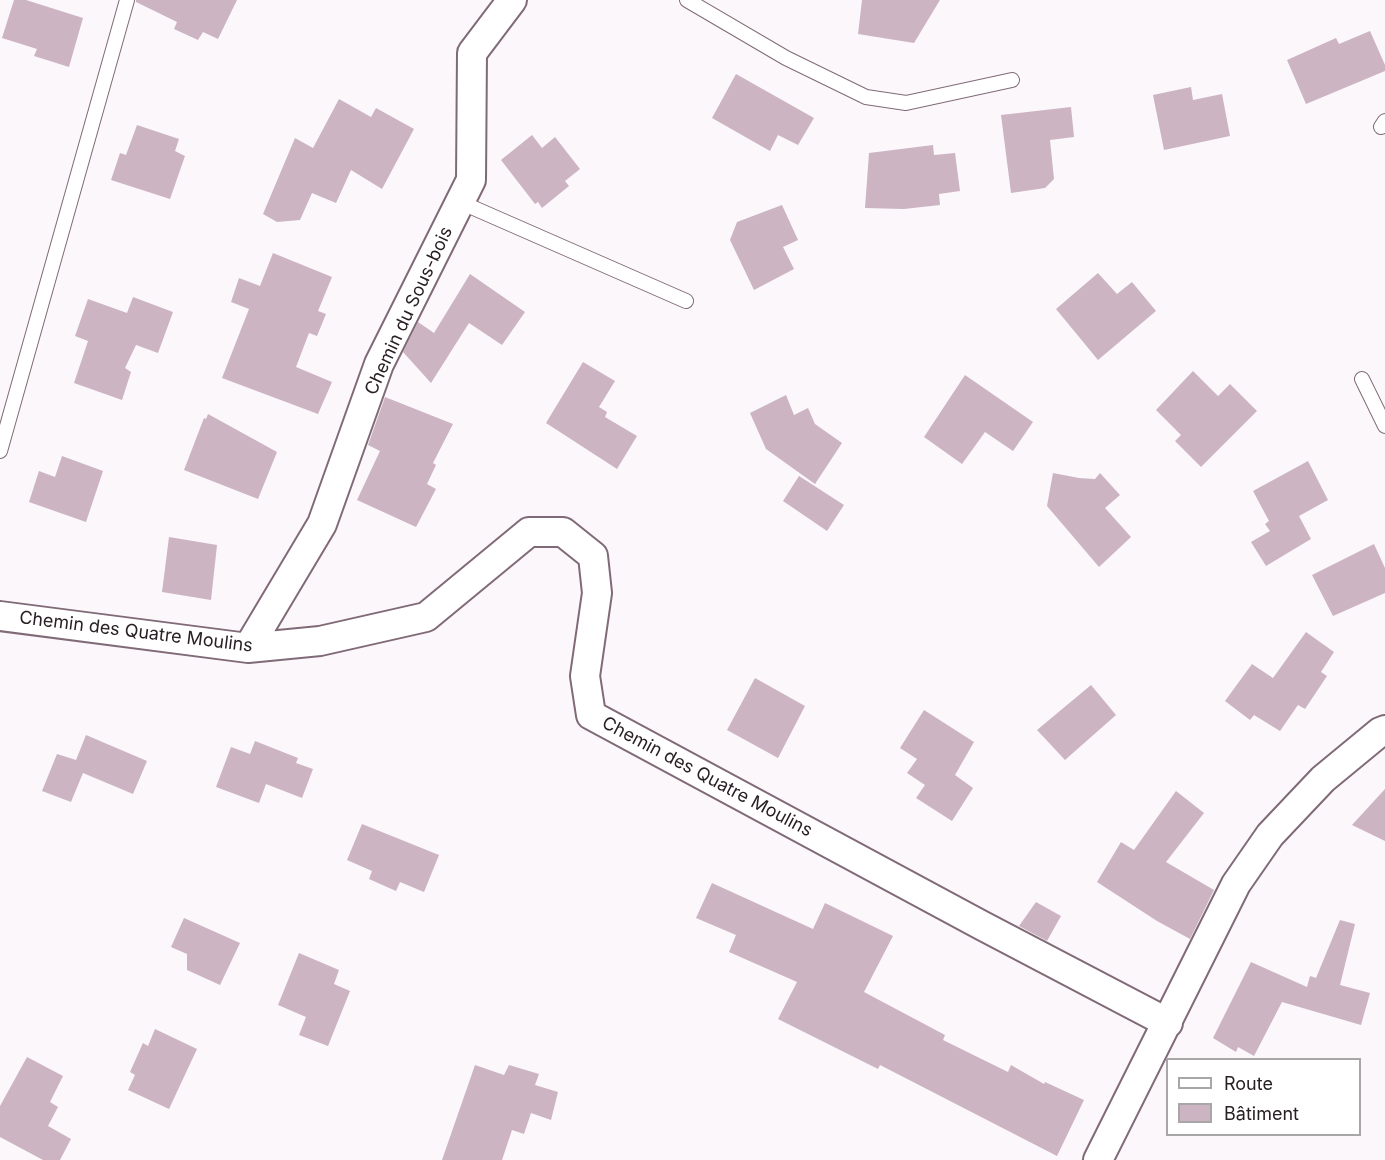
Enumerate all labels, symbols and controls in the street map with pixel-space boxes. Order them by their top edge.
street label: Chemin du Sous-bois [360,223,458,399]
street label: Chemin des Quatre Moulins [18,607,254,657]
street label: Chemin des Quatre Moulins [598,712,816,842]
legend [1166,1058,1361,1136]
text: Route [1224,1073,1273,1094]
text: Bâtiment [1224,1103,1299,1124]

